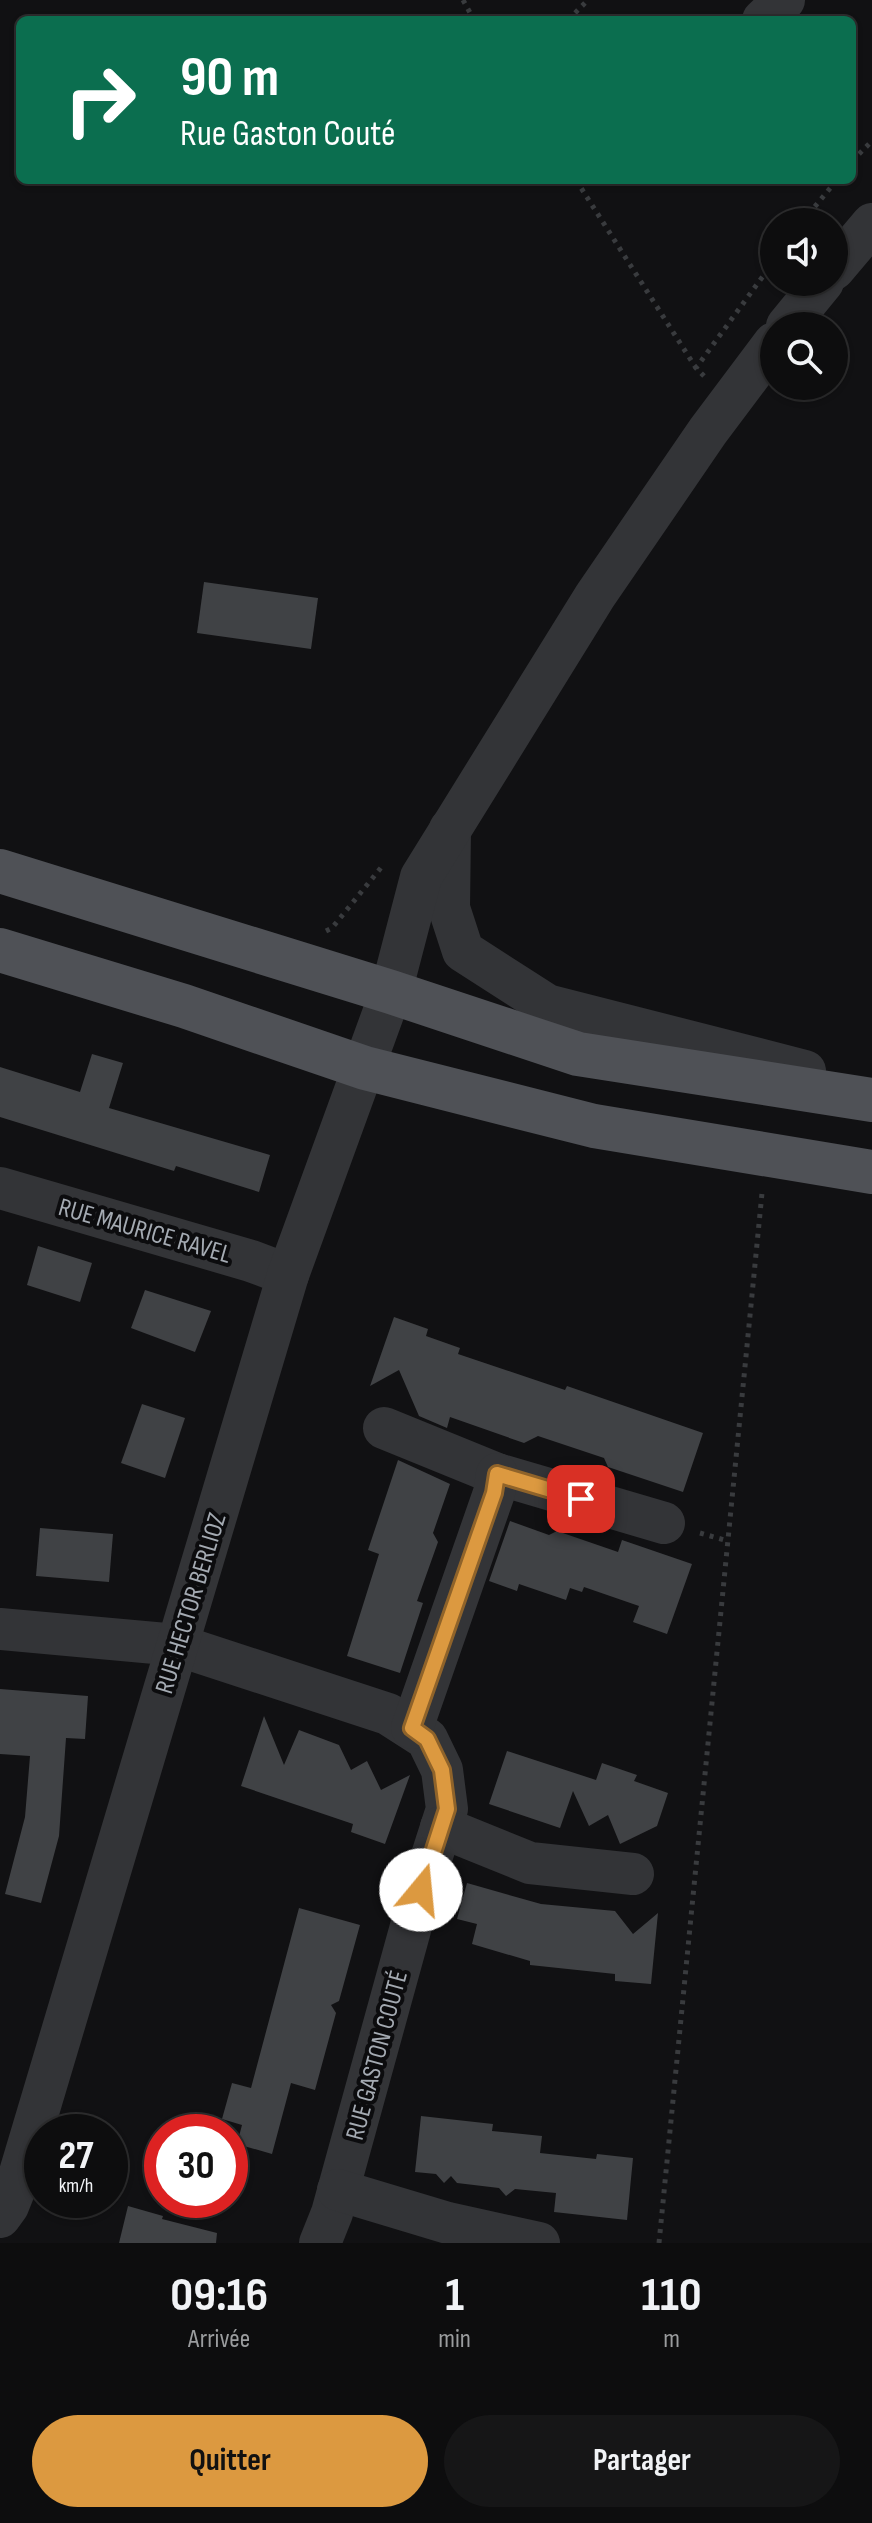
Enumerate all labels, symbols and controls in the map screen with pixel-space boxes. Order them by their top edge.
text: 90 m [180,45,279,112]
icon: right [48,48,152,152]
text: Rue Gaston Couté [180,113,396,156]
map controls [760,208,848,400]
button: sound [760,208,848,296]
button: search [760,312,848,400]
street label: RUE MAURICE RAVEL [55,1192,235,1271]
pin [547,1465,615,1533]
icon: arrive [559,1477,603,1521]
street label: RUE HECTOR BERLIOZ [149,1509,234,1697]
position arrow [379,1848,463,1932]
street label: RUE GASTON COUTÉ [340,1967,415,2144]
speed limit sign: 30 [144,2114,248,2218]
text: 27 [59,2132,93,2180]
text: km/h [59,2174,93,2198]
text: 09:16 [170,2267,268,2324]
text: 1 [445,2267,464,2324]
text: 110 [641,2267,702,2324]
text: Arrivée [188,2324,250,2355]
text: min [438,2324,471,2355]
text: m [663,2324,680,2355]
button: Quitter [32,2415,428,2507]
button: Partager [444,2415,840,2507]

